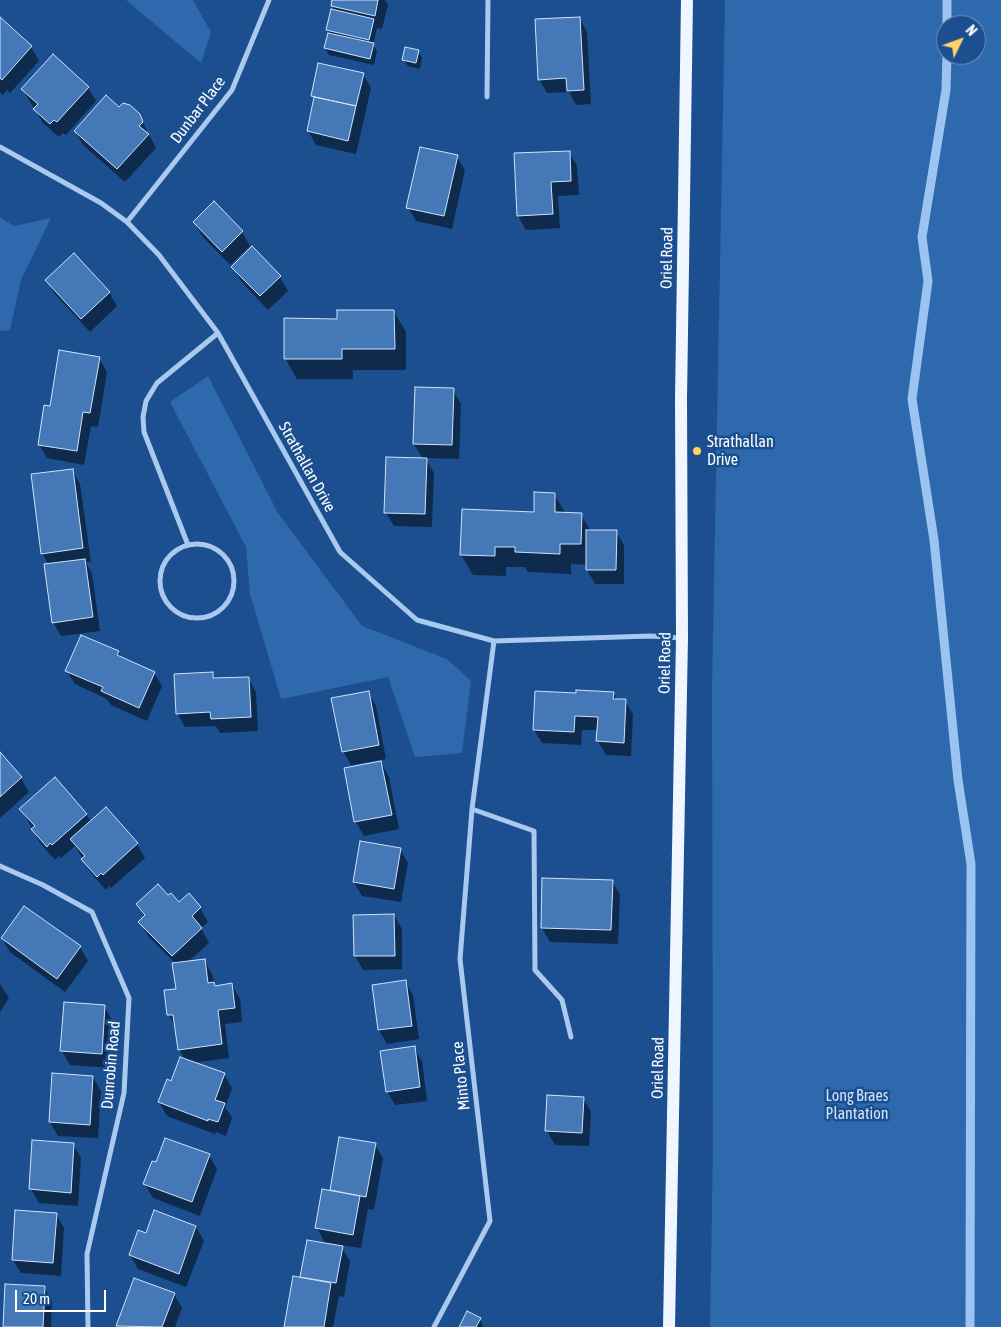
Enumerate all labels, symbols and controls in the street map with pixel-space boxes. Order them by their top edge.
north arrow [936,15,986,65]
text: N [963,22,980,39]
street label: Dunbar Place [167,73,229,147]
street label: Oriel Road [657,227,677,289]
street label: Strathallan Drive [274,419,340,515]
place label: Strathallan Drive [707,432,774,470]
marker: Strathallan Drive [691,445,703,457]
street label: Oriel Road [655,632,675,694]
street label: Dunrobin Road [98,1020,124,1110]
street label: Oriel Road [648,1037,668,1099]
street label: Minto Place [448,1041,474,1111]
park label: Long Braes Plantation [826,1086,888,1124]
scale bar [18,1280,109,1312]
text: 20 m [23,1290,50,1307]

